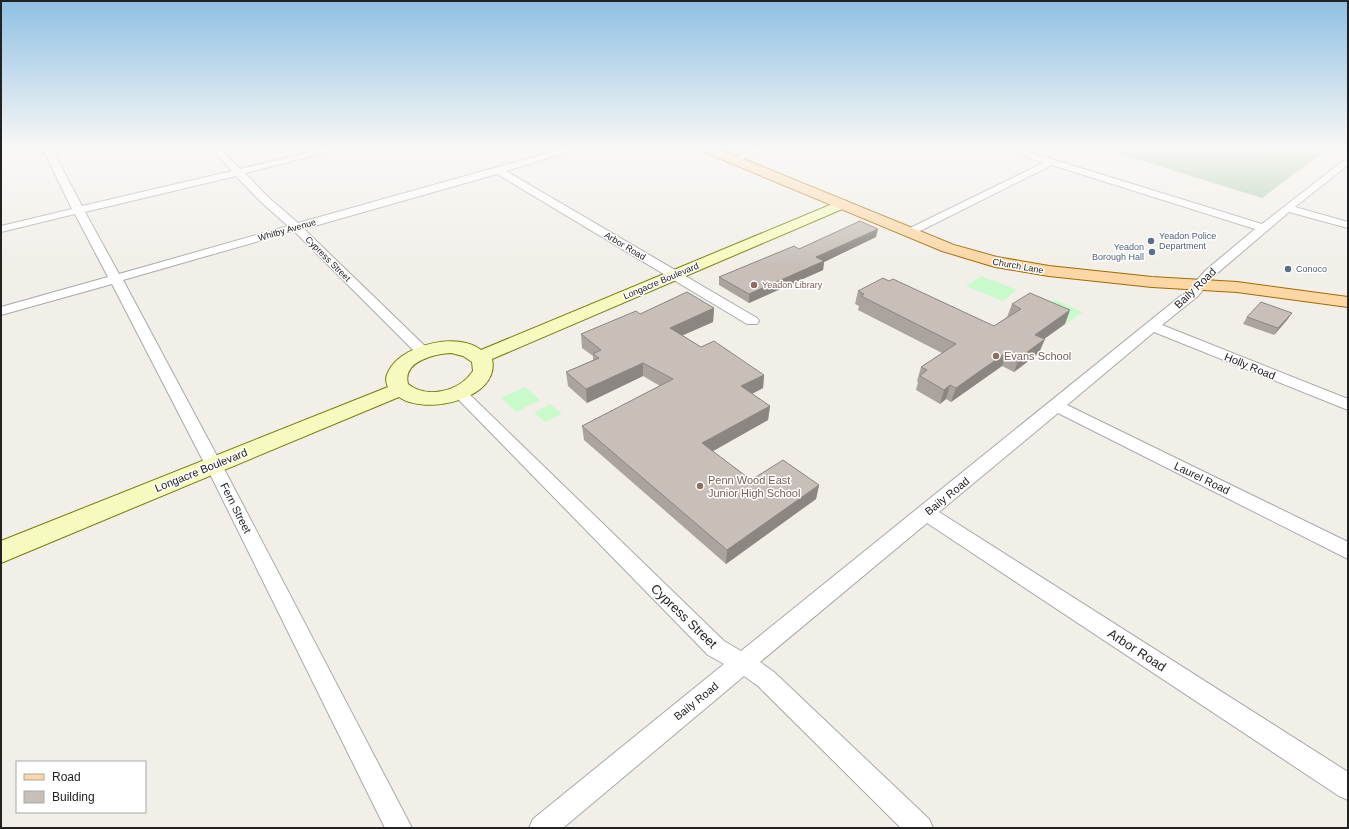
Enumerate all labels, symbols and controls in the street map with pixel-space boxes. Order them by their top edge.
street label: Whitby Avenue [257,217,317,243]
street label: Arbor Road [603,230,647,262]
place label: Yeadon Police Department [1159,231,1216,251]
street label: Cypress Street [303,234,353,284]
marker: Yeadon Police Department [1146,236,1156,246]
place label: Yeadon Borough Hall [1092,242,1144,262]
marker: Yeadon Borough Hall [1147,247,1157,257]
street label: Church Lane [992,257,1044,275]
street label: Longacre Boulevard [622,261,700,301]
marker: Conoco [1283,264,1293,274]
place label: Conoco [1296,264,1327,274]
street label: Baily Road [1172,265,1218,311]
marker: Yeadon Library [749,280,759,290]
place label: Yeadon Library [762,280,823,290]
place label: Evans School [1004,350,1071,362]
street label: Holly Road [1223,350,1277,382]
marker: Evans School [991,351,1001,361]
street label: Longacre Boulevard [153,446,249,494]
street label: Laurel Road [1172,459,1232,497]
place label: Penn Wood East Junior High School [708,474,800,499]
street label: Baily Road [923,475,971,517]
street label: Fern Street [218,481,254,535]
marker: Penn Wood East Junior High School [695,481,705,491]
street label: Cypress Street [648,581,720,652]
street label: Arbor Road [1105,626,1169,674]
street label: Baily Road [672,680,720,722]
legend [16,761,146,813]
text: Road [52,770,81,784]
text: Building [52,790,95,804]

